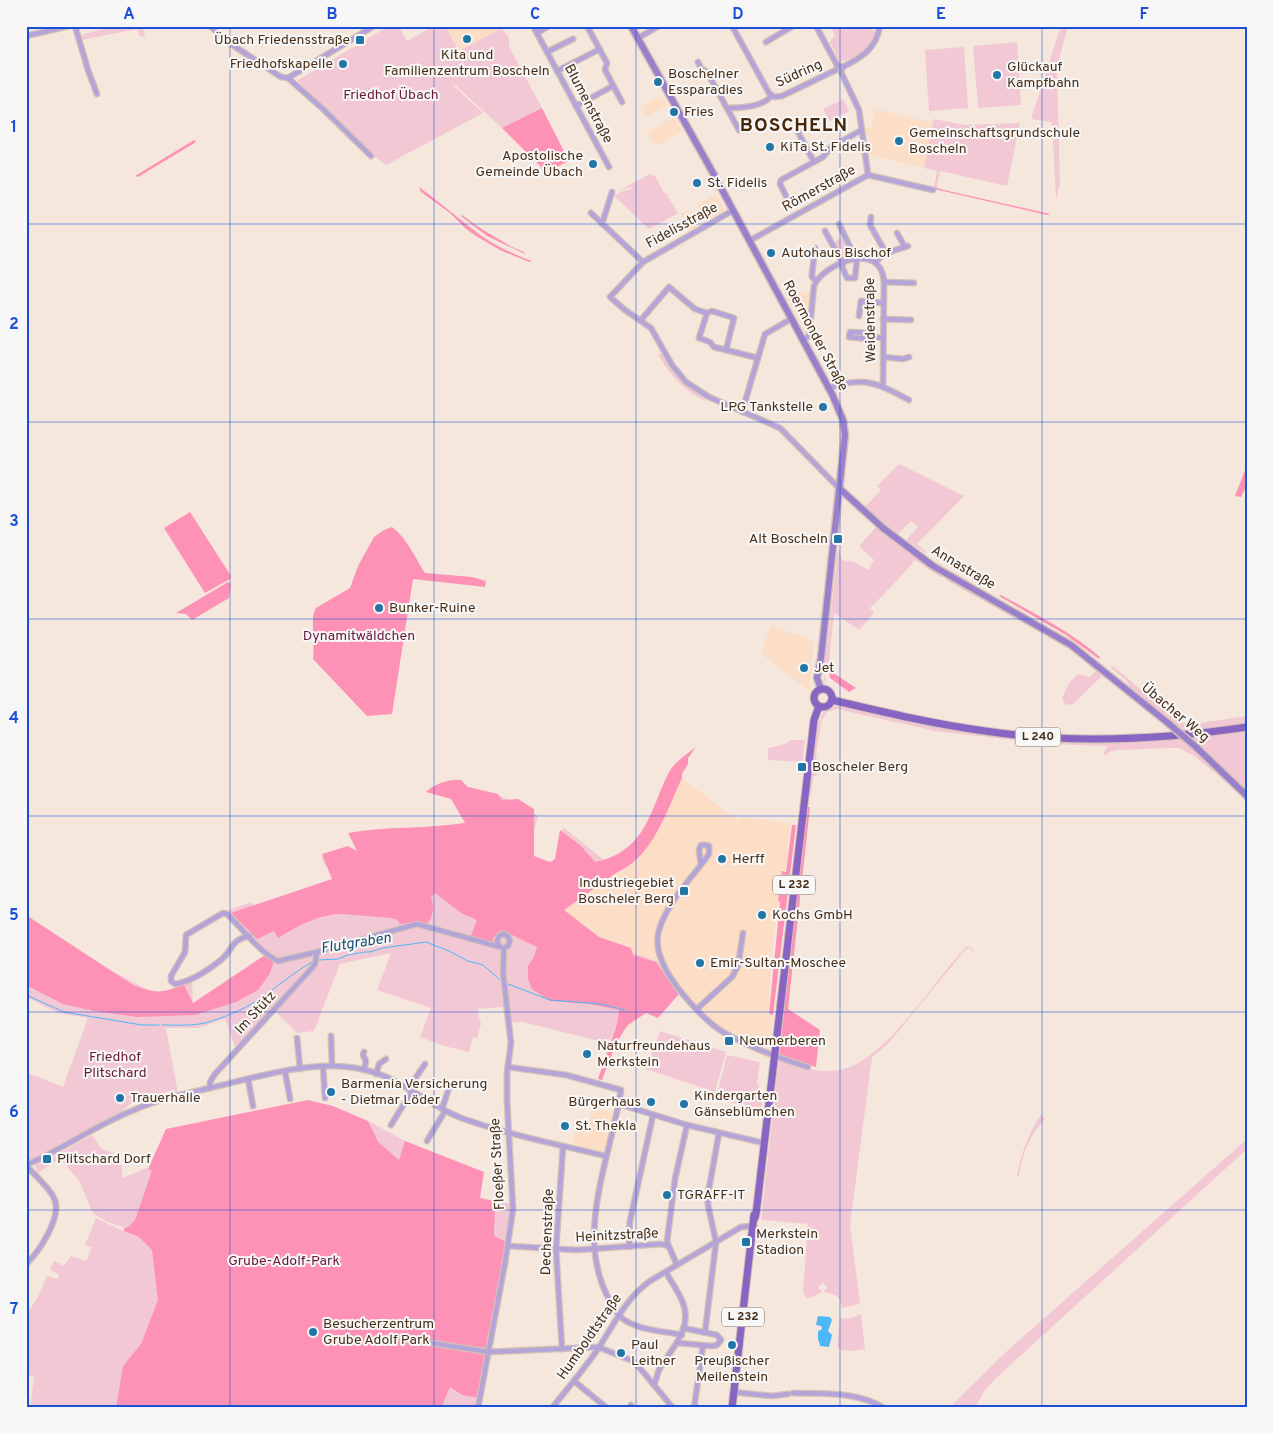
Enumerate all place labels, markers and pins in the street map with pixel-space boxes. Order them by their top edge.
place label: Übach Friedensstraße [214,31,350,49]
marker: Kita und Familienzentrum Boscheln [461,33,473,45]
marker: Übach Friedensstraße [354,34,366,46]
place label: Kita und Familienzentrum Boscheln [384,47,550,80]
place label: Friedhofskapelle [230,56,333,73]
marker: Friedhofskapelle [337,58,349,70]
place label: Glückauf Kampfbahn [1007,59,1079,92]
place label: Boschelner Essparadies [668,66,743,99]
marker: Glückauf Kampfbahn [991,69,1003,81]
marker: Boschelner Essparadies [652,76,664,88]
place label: Fries [684,104,714,121]
marker: Fries [668,106,680,118]
place label: Gemeinschaftsgrundschule Boscheln [909,125,1080,158]
marker: Gemeinschaftsgrundschule Boscheln [893,135,905,147]
place label: KiTa St. Fidelis [780,139,871,156]
marker: KiTa St. Fidelis [764,141,776,153]
place label: Apostolische Gemeinde Übach [476,148,583,181]
marker: Apostolische Gemeinde Übach [587,158,599,170]
place label: St. Fidelis [707,175,767,192]
marker: St. Fidelis [691,177,703,189]
place label: Autohaus Bischof [781,245,891,262]
marker: Autohaus Bischof [765,247,777,259]
place label: LPG Tankstelle [720,399,813,416]
marker: LPG Tankstelle [817,401,829,413]
place label: Alt Boscheln [749,531,828,548]
marker: Alt Boscheln [832,533,844,545]
place label: Bunker-Ruine [389,600,476,617]
marker: Bunker-Ruine [373,602,385,614]
place label: Jet [814,660,834,677]
marker: Jet [798,662,810,674]
place label: Boscheler Berg [812,759,908,776]
marker: Boscheler Berg [796,761,808,773]
place label: Herff [732,851,765,868]
marker: Herff [716,853,728,865]
place label: Industriegebiet Boscheler Berg [578,875,674,908]
marker: Industriegebiet Boscheler Berg [678,885,690,897]
place label: Kochs GmbH [772,907,853,924]
marker: Kochs GmbH [756,909,768,921]
place label: Emir-Sultan-Moschee [710,955,846,972]
marker: Emir-Sultan-Moschee [694,957,706,969]
place label: Neumerberen [739,1033,826,1050]
marker: Neumerberen [723,1035,735,1047]
place label: Naturfreundehaus Merkstein [597,1038,711,1071]
marker: Naturfreundehaus Merkstein [581,1048,593,1060]
place label: Barmenia Versicherung - Dietmar Löder [341,1076,487,1109]
marker: Barmenia Versicherung - Dietmar Löder [325,1086,337,1098]
place label: Kindergarten Gänseblümchen [694,1088,795,1121]
place label: Trauerhalle [130,1090,201,1107]
marker: Trauerhalle [114,1092,126,1104]
place label: Bürgerhaus [568,1094,641,1111]
marker: Bürgerhaus [645,1096,657,1108]
marker: Kindergarten Gänseblümchen [678,1098,690,1110]
place label: St. Thekla [575,1118,636,1135]
marker: St. Thekla [559,1120,571,1132]
place label: Plitschard Dorf [57,1151,151,1168]
marker: Plitschard Dorf [41,1153,53,1165]
place label: TGRAFF-IT [677,1187,745,1204]
marker: TGRAFF-IT [661,1189,673,1201]
place label: Merkstein Stadion [756,1226,818,1259]
marker: Merkstein Stadion [740,1236,752,1248]
place label: Besucherzentrum Grube Adolf Park [323,1316,434,1349]
marker: Besucherzentrum Grube Adolf Park [307,1326,319,1338]
place label: Paul Leitner [631,1337,676,1370]
marker: Preußischer Meilenstein [726,1339,738,1351]
marker: Paul Leitner [615,1347,627,1359]
place label: Preußischer Meilenstein [694,1353,770,1386]

